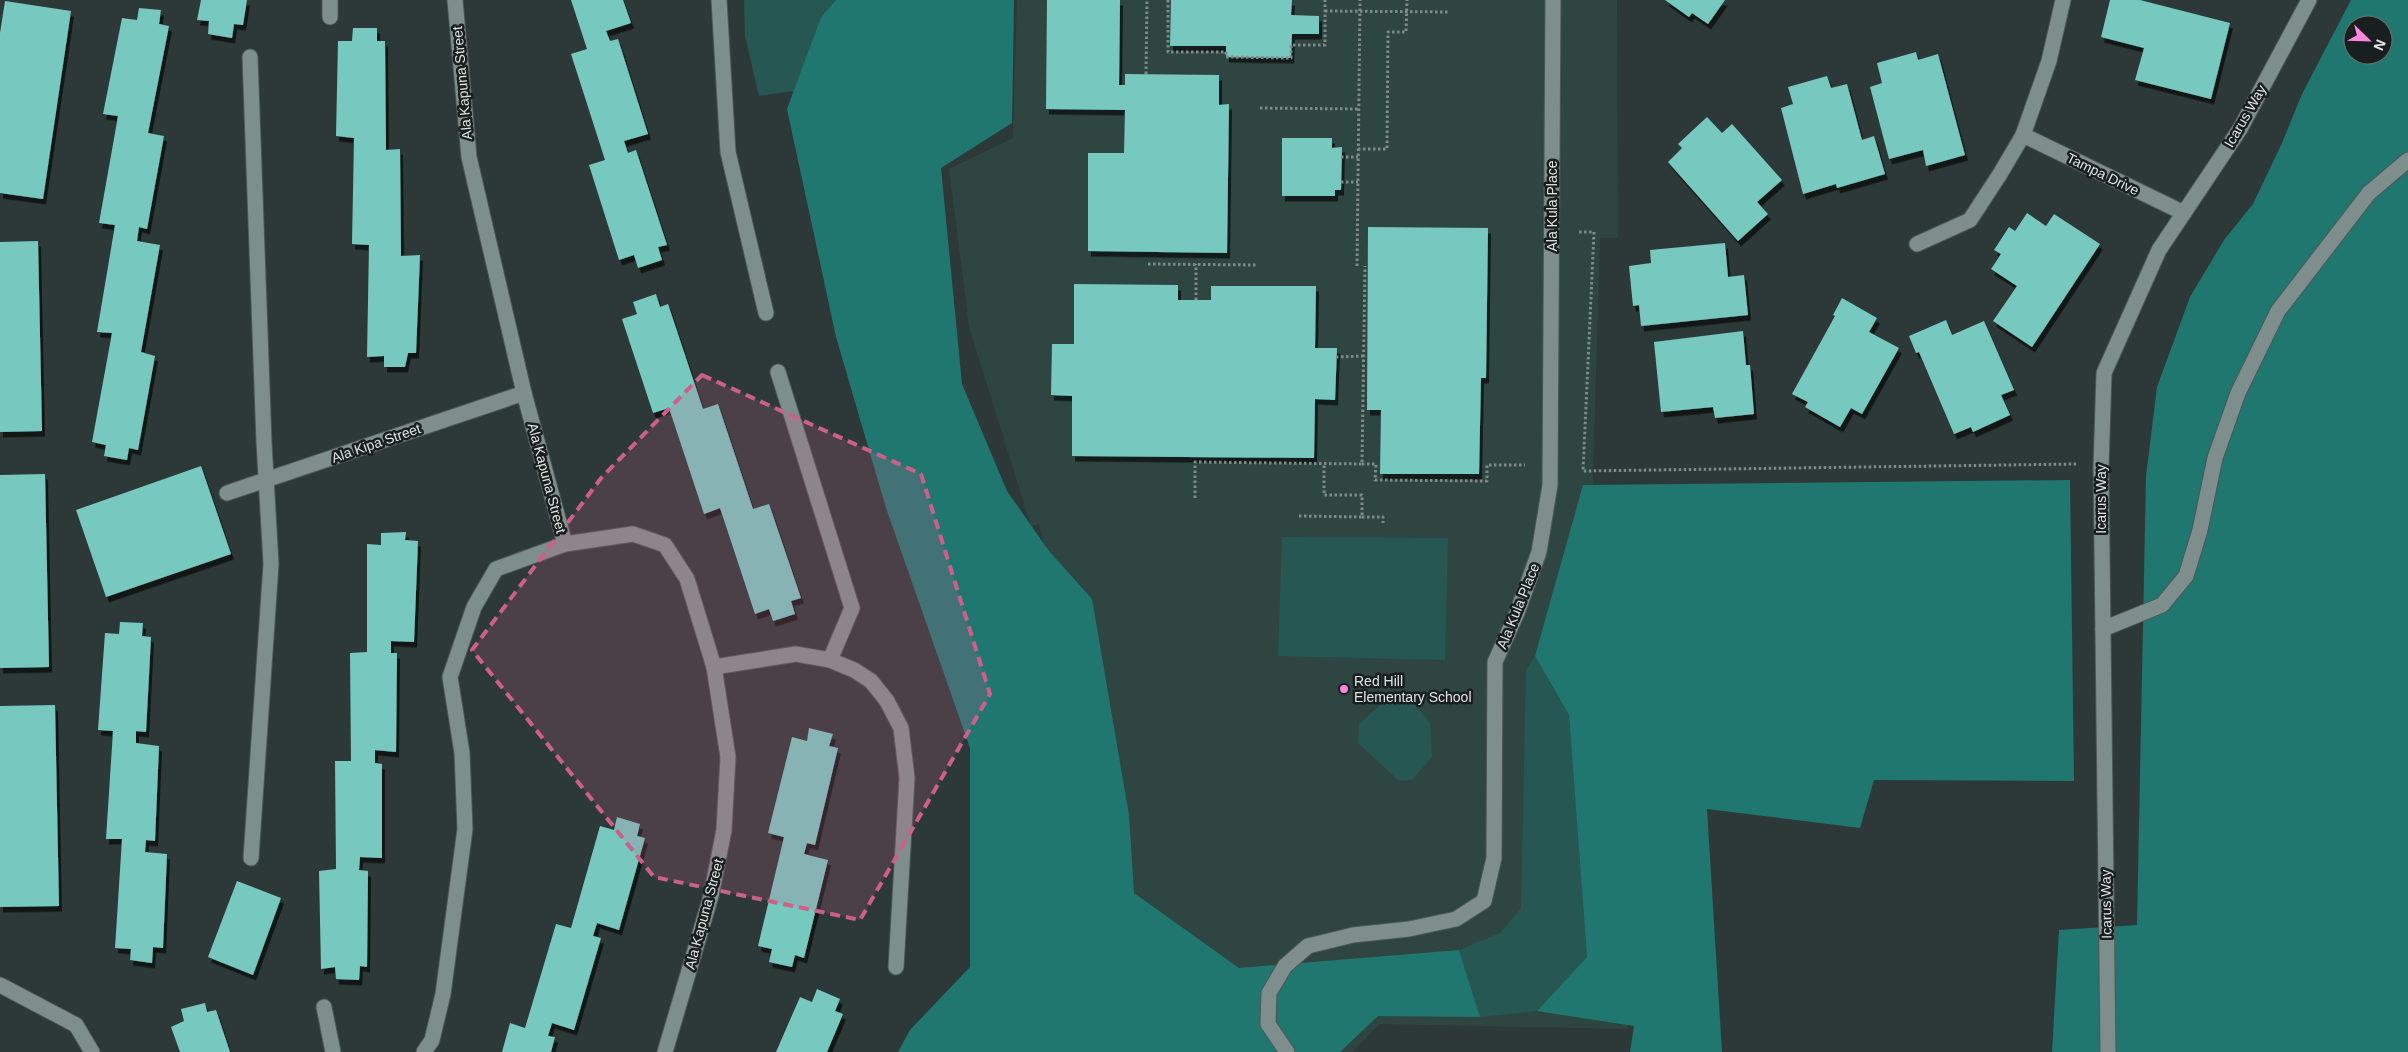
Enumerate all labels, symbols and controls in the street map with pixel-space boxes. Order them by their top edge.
north arrow [2343,15,2393,65]
street label: Ala Kapuna Street [449,26,475,140]
text: N [2371,37,2389,53]
street label: Icarus Way [2221,82,2269,150]
street label: Tampa Drive [2064,150,2142,199]
street label: Ala Kula Place [1544,160,1560,252]
street label: Ala Kipa Street [329,420,423,466]
street label: Ala Kapuna Street [525,421,569,535]
street label: Icarus Way [2093,464,2109,534]
street label: Ala Kula Place [1494,561,1543,651]
place label: Red Hill Elementary School [1354,673,1472,705]
marker: Red Hill Elementary School [1338,683,1350,695]
street label: Ala Kapuna Street [682,857,726,971]
street label: Icarus Way [2097,869,2115,939]

